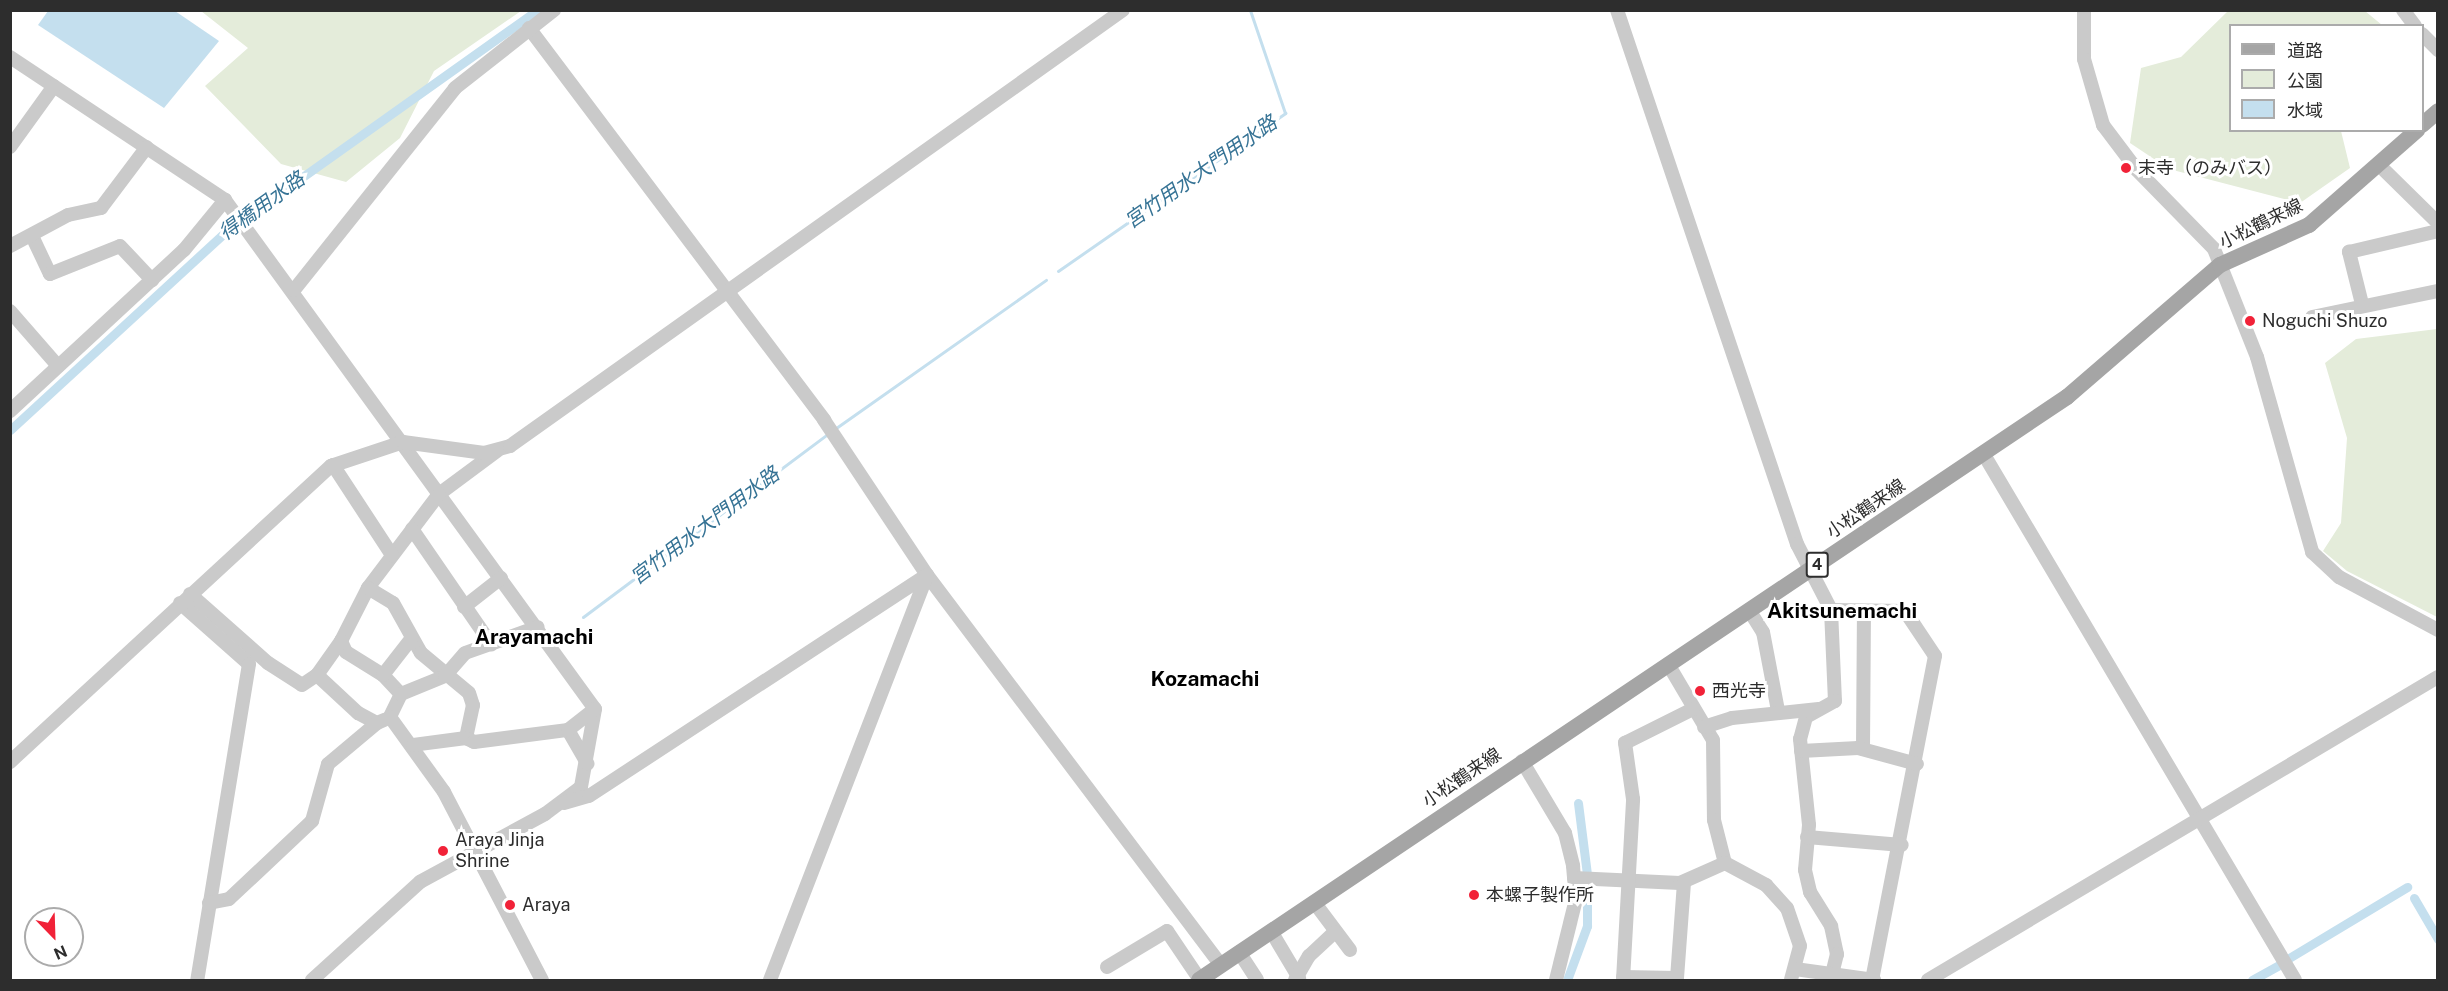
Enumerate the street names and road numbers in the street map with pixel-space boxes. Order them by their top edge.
street label: 小松鶴来線 [2216,195,2306,253]
street label: 小松鶴来線 [1823,475,1909,543]
road number: 4 [1805,552,1829,578]
street label: 小松鶴来線 [1419,744,1505,812]

